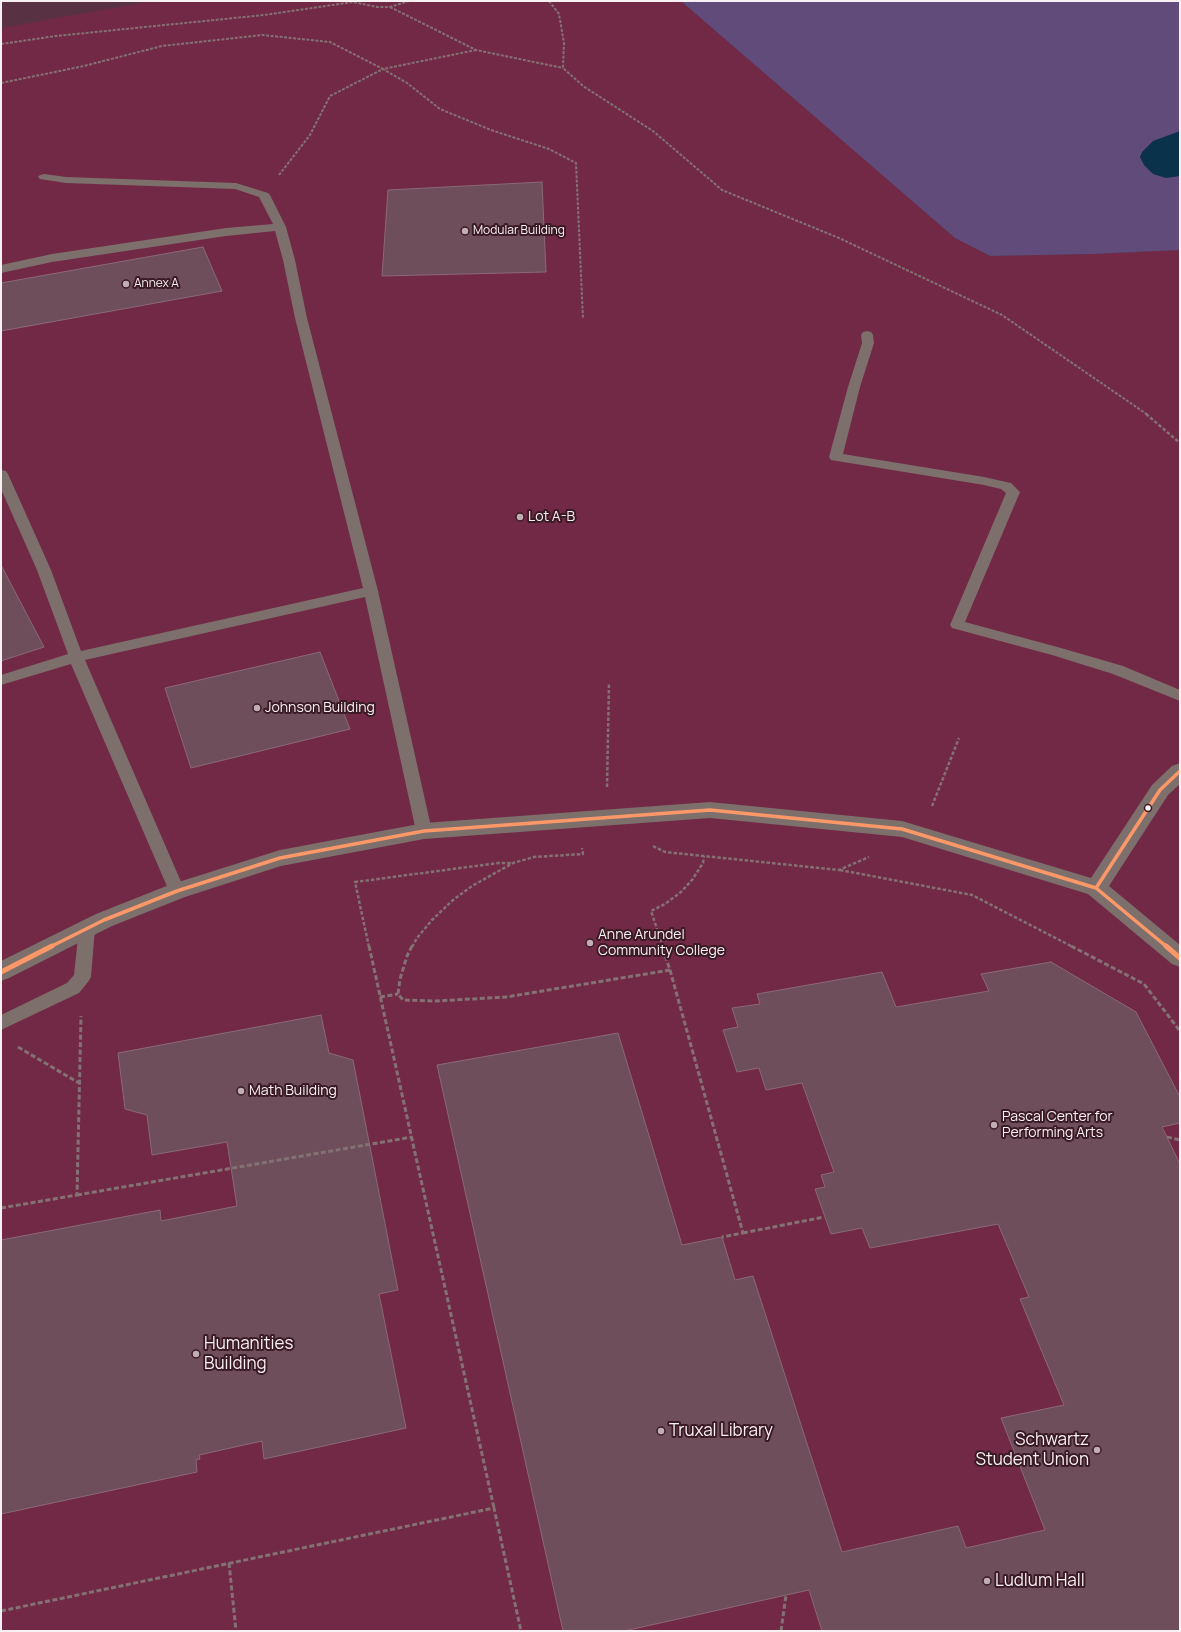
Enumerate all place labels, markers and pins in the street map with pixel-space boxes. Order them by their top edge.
place label: Modular Building [473,224,565,238]
marker: Modular Building [460,226,470,236]
place label: Annex A [134,277,179,291]
marker: Annex A [121,279,131,289]
place label: Lot A-B [528,509,575,525]
marker: Lot A-B [515,512,525,522]
place label: Johnson Building [265,700,375,716]
marker: Johnson Building [252,703,262,713]
unlabelled marker [1143,803,1153,813]
place label: Anne Arundel Community College [598,927,725,960]
marker: Anne Arundel Community College [585,938,595,948]
place label: Math Building [249,1083,337,1099]
marker: Math Building [236,1086,246,1096]
place label: Pascal Center for Performing Arts [1002,1109,1112,1142]
marker: Pascal Center for Performing Arts [989,1120,999,1130]
place label: Humanities Building [204,1334,293,1374]
marker: Humanities Building [191,1349,201,1359]
place label: Truxal Library [669,1421,773,1441]
marker: Truxal Library [656,1426,666,1436]
place label: Schwartz Student Union [975,1430,1089,1470]
marker: Schwartz Student Union [1092,1445,1102,1455]
place label: Ludlum Hall [995,1571,1085,1591]
marker: Ludlum Hall [982,1576,992,1586]

